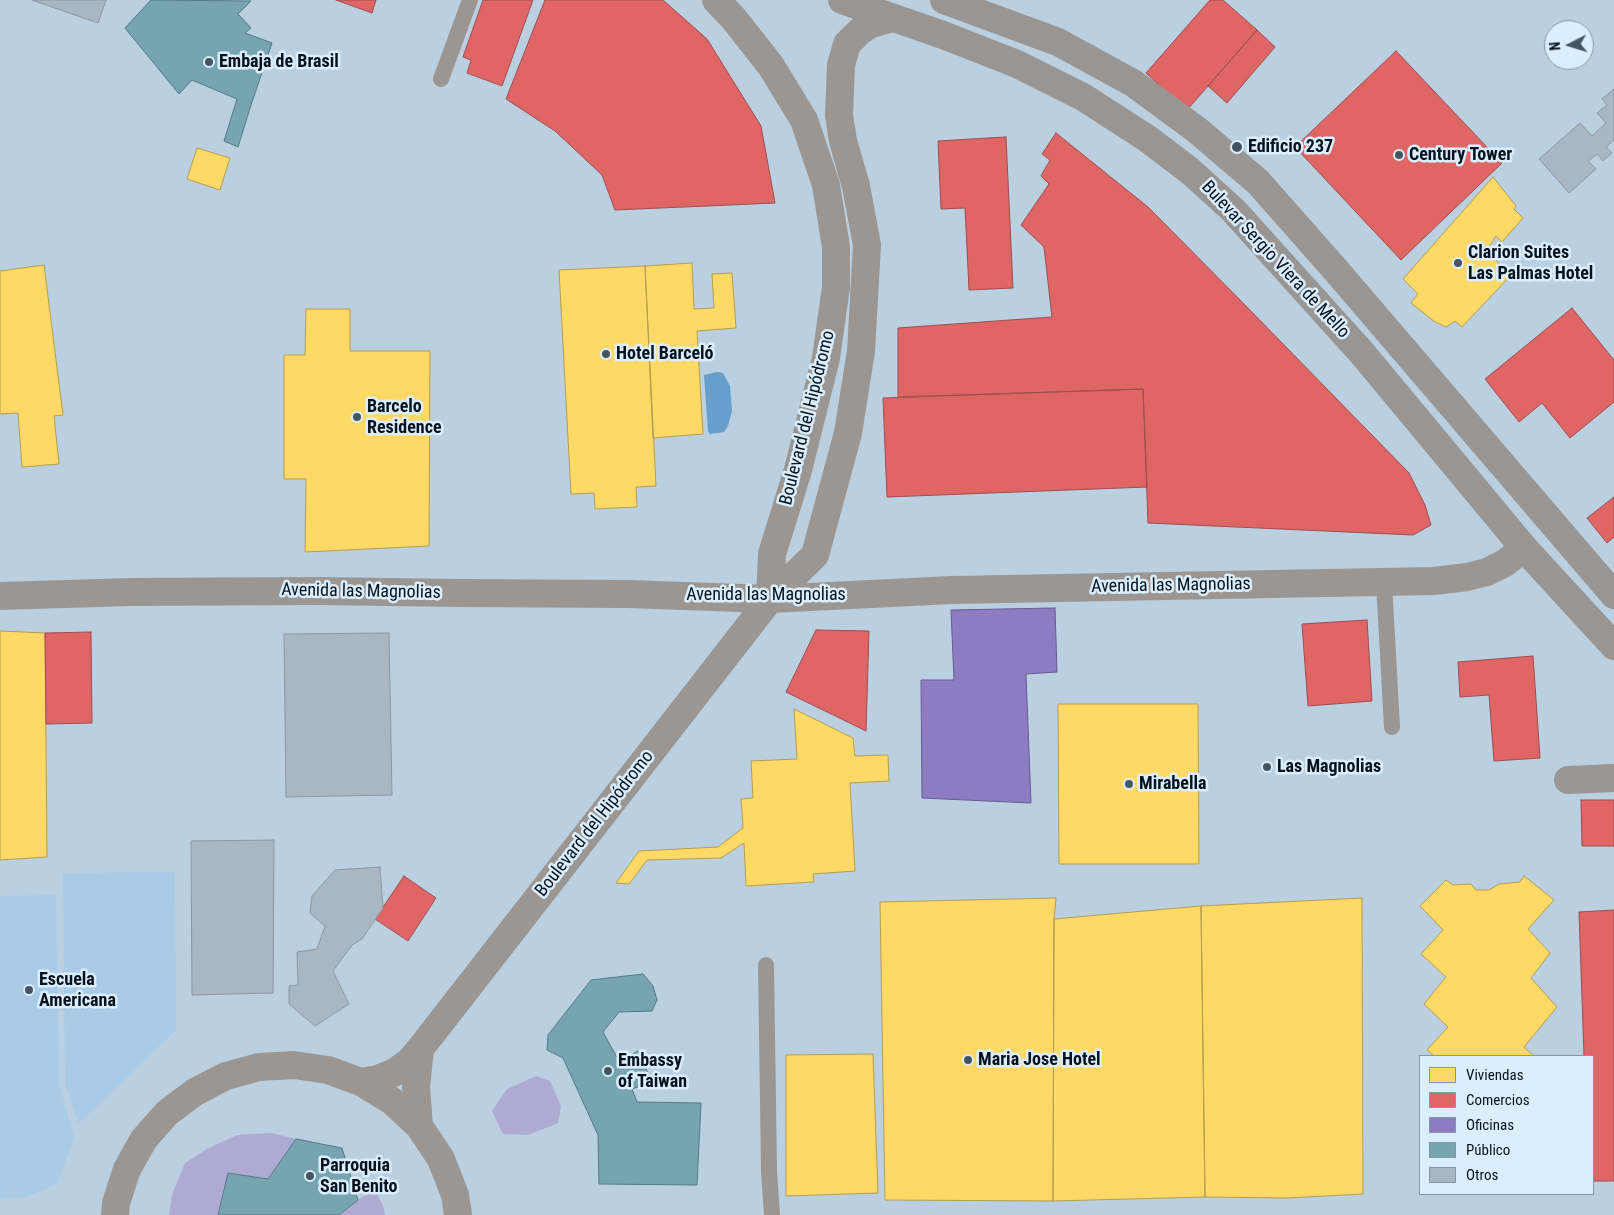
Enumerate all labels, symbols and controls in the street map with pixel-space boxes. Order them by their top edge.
north arrow [1544,20,1594,70]
text: N [1547,41,1563,51]
place label: Embaja de Brasil [219,51,339,73]
marker: Embaja de Brasil [203,56,215,68]
place label: Edificio 237 [1248,136,1333,158]
marker: Edificio 237 [1230,140,1244,154]
place label: Century Tower [1409,144,1512,166]
marker: Century Tower [1393,149,1405,161]
street label: Bulevar Sergio Viera de Mello [1196,177,1354,343]
place label: Clarion Suites Las Palmas Hotel [1468,242,1593,284]
marker: Clarion Suites Las Palmas Hotel [1452,257,1464,269]
street label: Boulevard del Hipódromo [776,328,840,508]
place label: Hotel Barceló [616,343,714,365]
marker: Hotel Barceló [600,348,612,360]
place label: Barcelo Residence [367,396,442,438]
marker: Barcelo Residence [351,411,363,423]
street label: Avenida las Magnolias [1091,574,1251,598]
street label: Avenida las Magnolias [281,580,441,604]
street label: Avenida las Magnolias [686,584,846,606]
street label: Boulevard del Hipódromo [531,747,659,901]
place label: Las Magnolias [1277,756,1381,778]
marker: Las Magnolias [1261,761,1273,773]
place label: Mirabella [1139,773,1206,795]
marker: Mirabella [1123,778,1135,790]
place label: Escuela Americana [39,969,116,1012]
marker: Escuela Americana [23,984,35,996]
place label: Maria Jose Hotel [978,1049,1101,1071]
place label: Embassy of Taiwan [618,1050,687,1092]
marker: Maria Jose Hotel [962,1054,974,1066]
legend [1419,1055,1594,1195]
marker: Embassy of Taiwan [602,1065,614,1077]
text: Viviendas [1466,1066,1523,1084]
text: Comercios [1466,1091,1530,1109]
text: Oficinas [1466,1116,1514,1134]
text: Público [1466,1141,1510,1159]
place label: Parroquia San Benito [320,1155,398,1198]
text: Otros [1466,1166,1498,1184]
marker: Parroquia San Benito [304,1170,316,1182]

